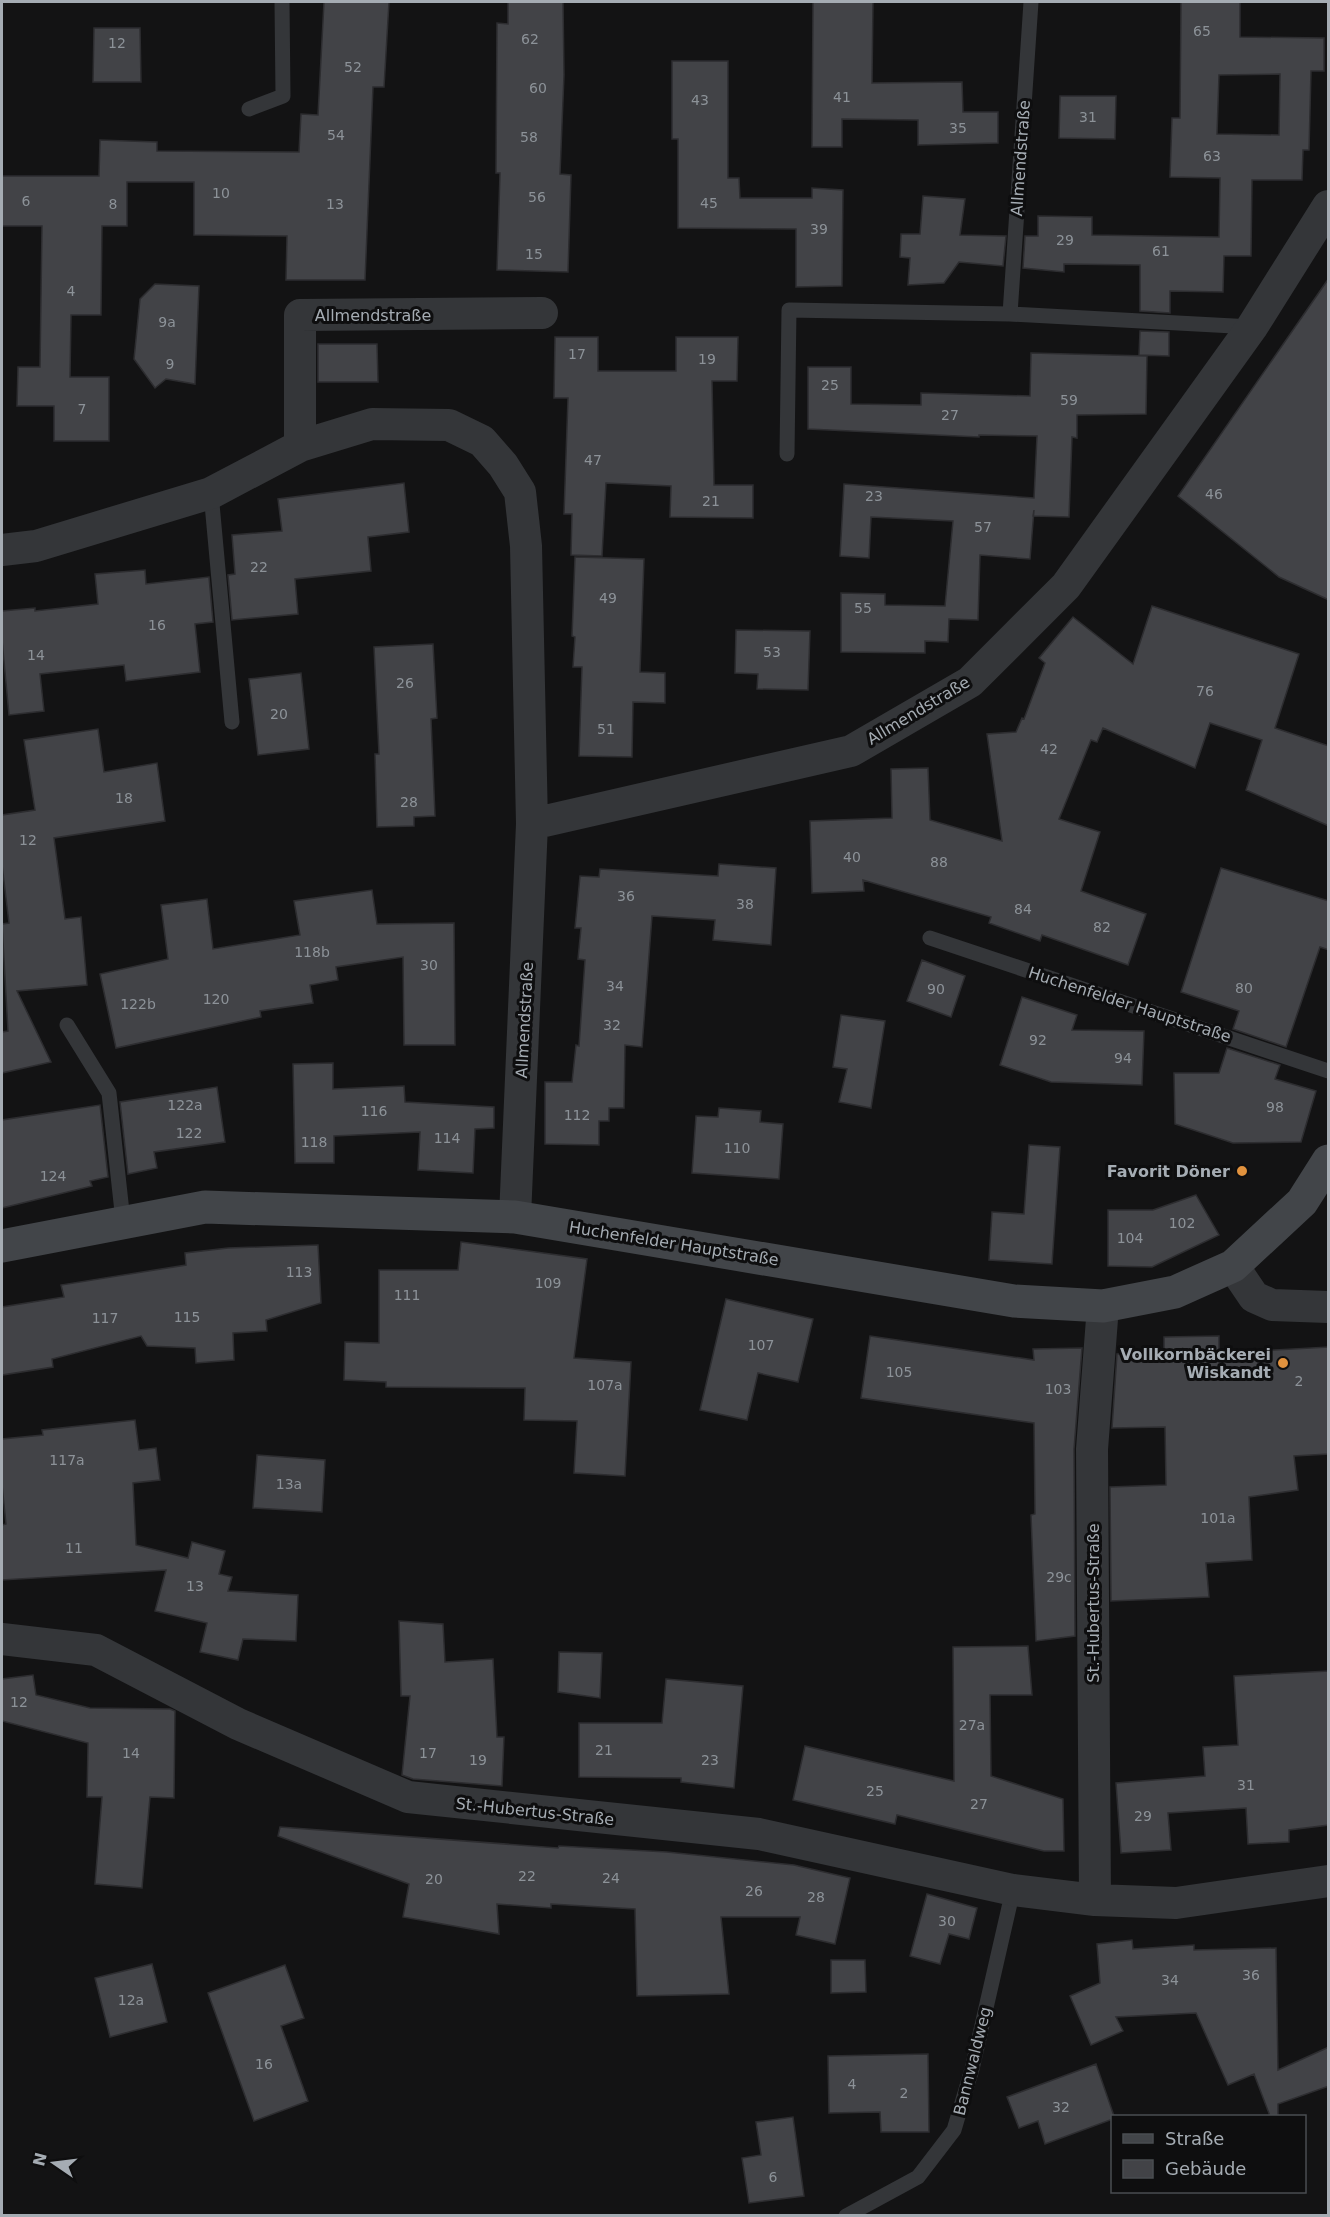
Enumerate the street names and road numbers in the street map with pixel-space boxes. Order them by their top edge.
street label: Allmendstraße [1007,99,1034,217]
street label: Allmendstraße [315,306,431,325]
street label: Allmendstraße [863,672,973,749]
street label: Allmendstraße [512,961,537,1079]
street label: Huchenfelder Hauptstraße [1026,963,1234,1046]
street label: Huchenfelder Hauptstraße [568,1218,780,1269]
street label: St.-Hubertus-Straße [1084,1523,1103,1683]
street label: St.-Hubertus-Straße [455,1794,615,1829]
street label: Bannwaldweg [950,2005,995,2118]

